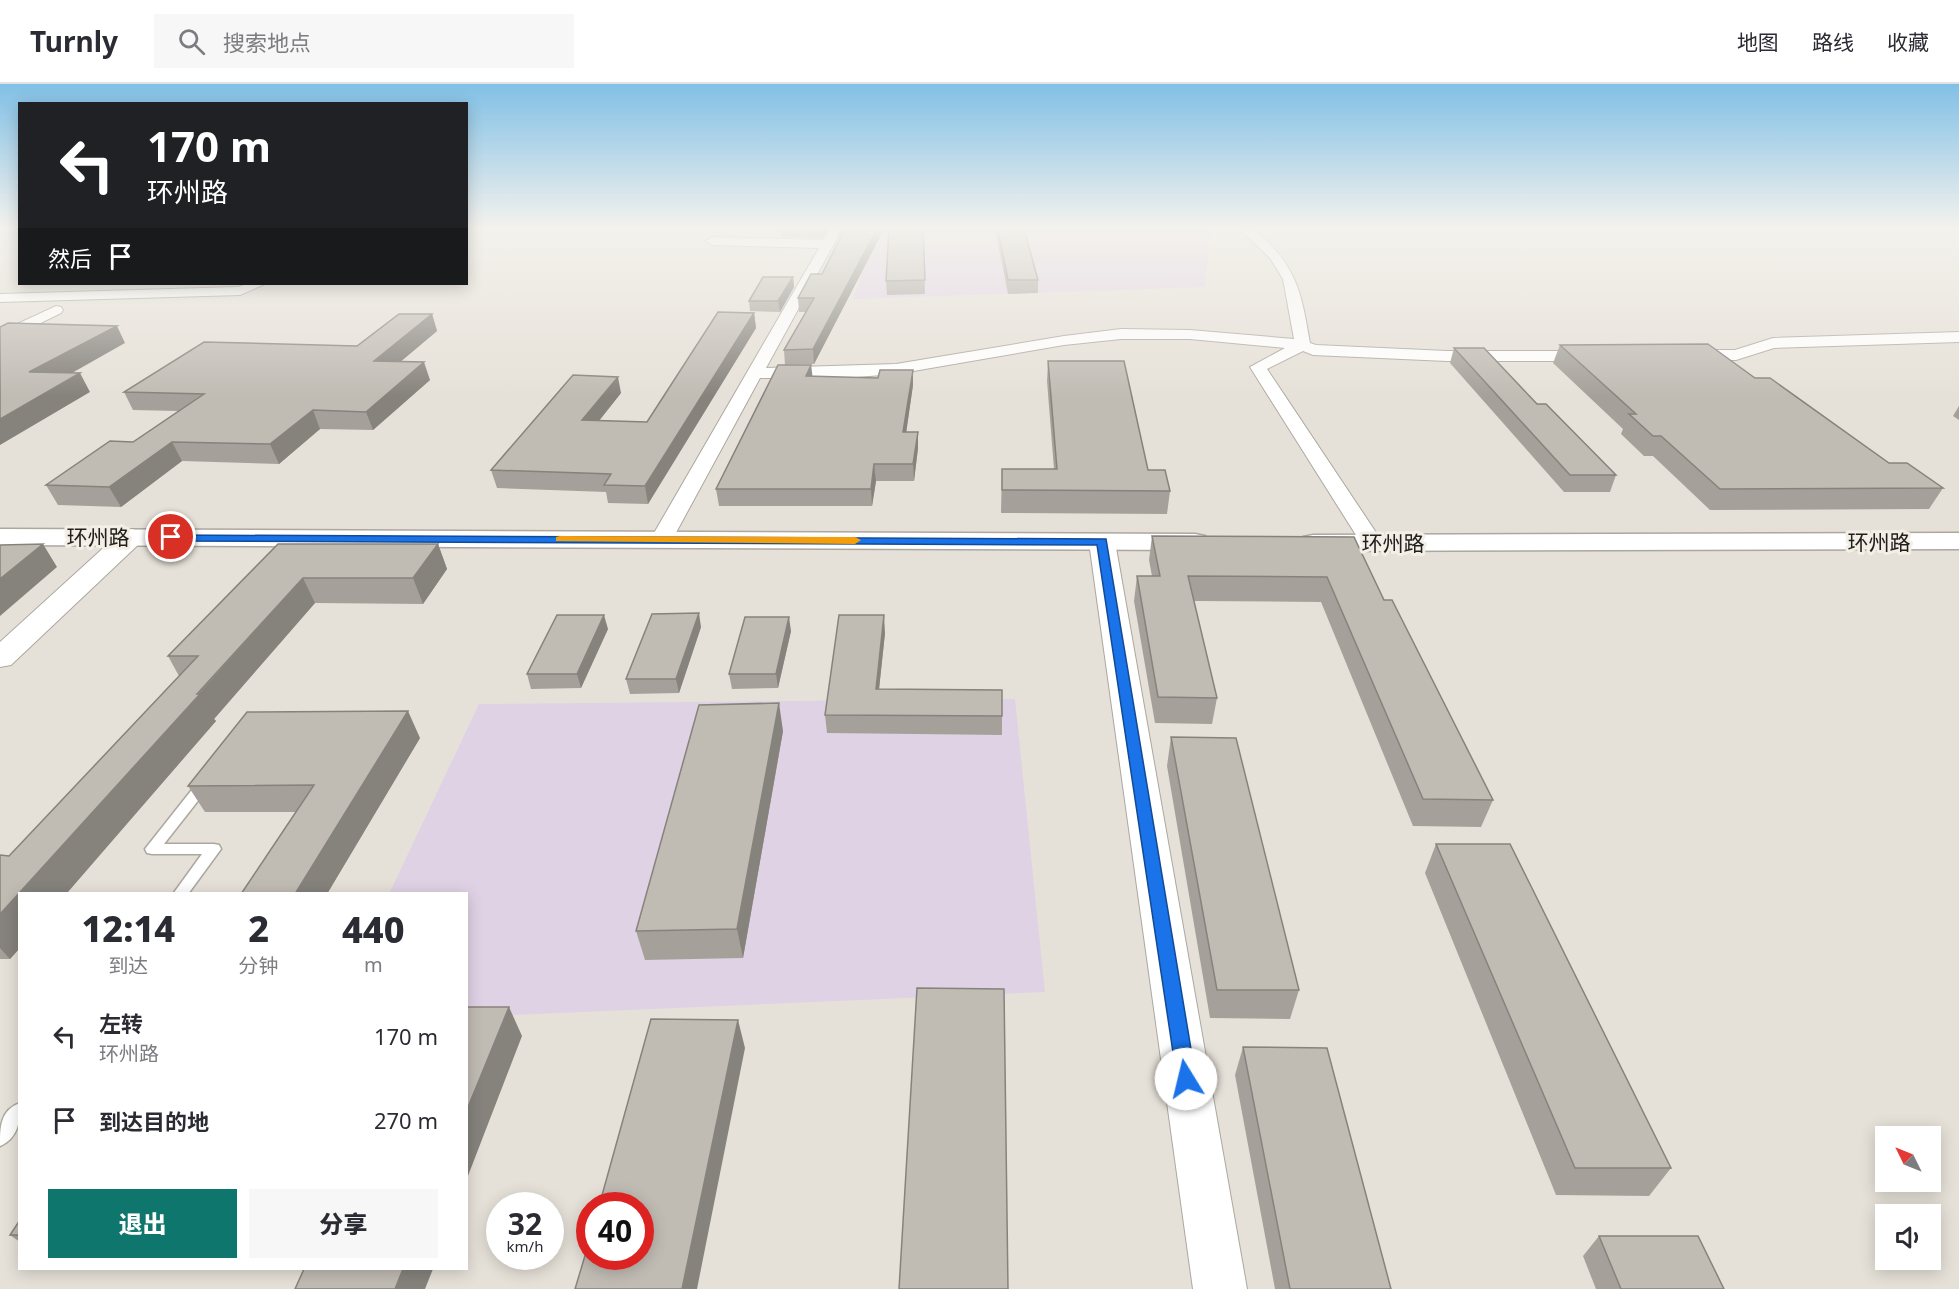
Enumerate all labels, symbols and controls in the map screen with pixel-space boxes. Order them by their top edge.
search box [154,14,574,68]
text: Turnly [30,22,118,60]
icon: search [175,25,208,58]
text: 搜索地点 [223,27,311,57]
text: 地图 [1737,28,1779,56]
text: 路线 [1812,28,1854,56]
text: 收藏 [1887,28,1929,56]
text: 170 m [147,117,271,174]
icon: left [48,126,126,204]
text: 环州路 [147,173,228,210]
icon: arrive [104,240,137,273]
text: 然后 [48,243,92,273]
pin [145,511,196,562]
icon: arrive [154,520,187,553]
street label: 环州路 [67,523,130,551]
street label: 环州路 [1848,528,1911,556]
street label: 环州路 [1362,529,1425,557]
text: 12:14 [82,904,175,953]
text: 2 [248,904,269,953]
text: 440 [342,905,404,954]
text: m [364,951,383,978]
text: 到达 [108,952,148,979]
text: 分钟 [239,952,279,979]
text: 左转 [99,1008,143,1038]
icon: left [48,1020,81,1053]
text: 170 m [374,1021,438,1051]
text: 环州路 [99,1040,159,1067]
position arrow [1154,1047,1218,1111]
icon: arrive [48,1104,81,1137]
text: 270 m [374,1105,438,1135]
text: 到达目的地 [99,1106,209,1136]
north arrow [1875,1126,1941,1192]
map controls [1875,1126,1941,1270]
button: 退出 [48,1189,237,1258]
button: 分享 [249,1189,438,1258]
speed limit sign: 40 [576,1192,654,1270]
text: 32 [508,1203,542,1244]
button: sound [1875,1204,1941,1270]
text: km/h [507,1236,543,1256]

